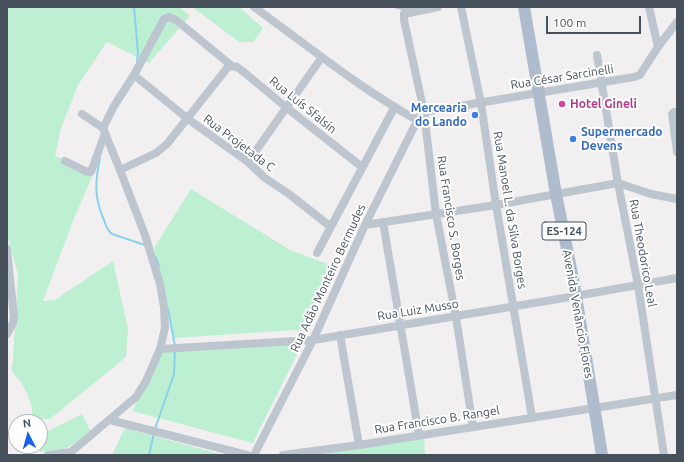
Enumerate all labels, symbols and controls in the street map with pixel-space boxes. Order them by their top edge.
scale bar [548,8,643,34]
text: 100 m [553,16,586,29]
street label: Rua César Sarcinelli [509,62,615,92]
street label: Rua Luís Sfalsin [267,74,339,136]
place label: Hotel Gineli [570,97,637,111]
marker: Hotel Gineli [557,99,567,109]
place label: Mercearia do Lando [411,101,467,129]
marker: Mercearia do Lando [470,110,480,120]
street label: Rua Projetada C [200,111,278,175]
place label: Supermercado Devens [581,125,663,153]
street label: Rua Manoel L. da Silva Borges [490,130,530,290]
marker: Supermercado Devens [568,134,578,144]
street label: Rua Francisco S. Borges [434,155,468,281]
street label: Rua Theodorico Leal [626,198,660,308]
street label: Rua Adão Monteiro Bermudes [287,202,369,354]
road number: ES-124 [542,222,586,240]
street label: Avenida Venâncio Flores [560,248,596,380]
street label: Rua Luiz Musso [376,296,460,324]
street label: Rua Francisco B. Rangel [373,403,501,437]
north arrow [8,414,48,454]
text: N [22,417,32,429]

